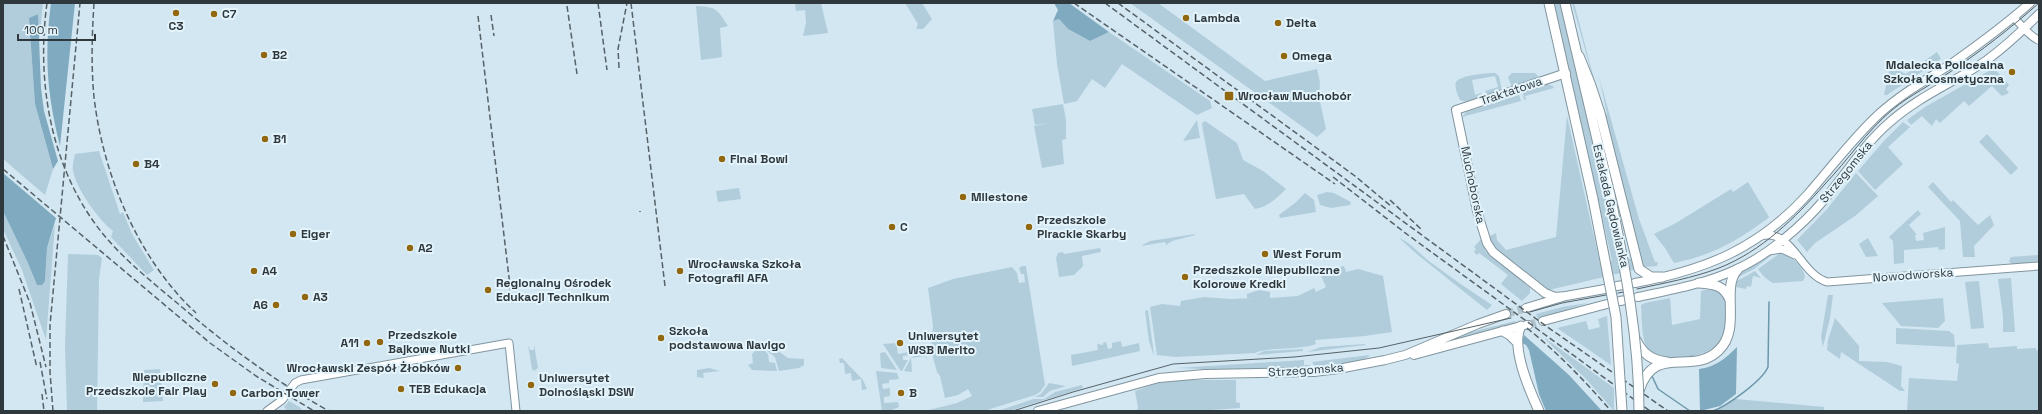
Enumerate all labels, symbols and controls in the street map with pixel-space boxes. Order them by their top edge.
place label: C7 [222,6,237,22]
marker: C3 [171,8,181,18]
marker: C7 [209,9,219,19]
place label: Lambda [1194,10,1240,26]
marker: Lambda [1181,13,1191,23]
place label: Delta [1286,15,1317,31]
scale bar [18,16,95,42]
place label: C3 [168,18,184,34]
marker: Delta [1273,18,1283,28]
text: 100 m [24,22,58,38]
place label: B2 [272,47,287,63]
place label: Omega [1292,48,1332,64]
marker: B2 [259,50,269,60]
marker: Omega [1279,51,1289,61]
place label: Mdalecka Policealna Szkoła Kosmetyczna [1883,57,2004,87]
marker: Mdalecka Policealna Szkoła Kosmetyczna [2007,67,2017,77]
street label: Traktatowa [1478,73,1544,109]
place label: Wrocław Muchobór [1238,88,1352,104]
marker: Wrocław Muchobór [1223,90,1235,102]
place label: B1 [273,131,286,147]
marker: B1 [260,134,270,144]
street label: Strzegomska [1816,138,1876,206]
street label: Estakada Gądowianka [1589,143,1633,269]
street label: Muchoborska [1457,145,1489,225]
place label: Final Bowl [730,151,788,167]
marker: Final Bowl [717,154,727,164]
place label: B4 [144,156,160,172]
marker: B4 [131,159,141,169]
place label: Milestone [971,189,1028,205]
marker: Milestone [958,192,968,202]
place label: Przedszkole Pirackie Skarby [1037,212,1127,242]
place label: C [900,219,908,235]
marker: C [887,222,897,232]
marker: Przedszkole Pirackie Skarby [1024,222,1034,232]
place label: Eiger [301,226,330,242]
marker: Eiger [288,229,298,239]
place label: A2 [418,240,433,256]
marker: A2 [405,243,415,253]
place label: West Forum [1273,246,1341,262]
marker: West Forum [1260,249,1270,259]
place label: Wrocławska Szkoła Fotografii AFA [688,256,801,286]
place label: Przedszkole Niepubliczne Kolorowe Kredki [1193,262,1340,292]
place label: A4 [262,263,278,279]
street label: Nowodworska [1872,264,1954,286]
marker: A4 [249,266,259,276]
marker: Wrocławska Szkoła Fotografii AFA [675,266,685,276]
marker: Przedszkole Niepubliczne Kolorowe Kredki [1180,272,1190,282]
place label: Regionalny Ośrodek Edukacji Technikum [496,275,612,305]
marker: Regionalny Ośrodek Edukacji Technikum [483,285,493,295]
place label: A3 [313,289,328,305]
marker: A3 [300,292,310,302]
place label: A6 [253,297,268,313]
marker: A6 [271,300,281,310]
place label: Szkoła podstawowa Navigo [669,323,786,353]
place label: Przedszkole Bajkowe Nutki [388,327,470,357]
place label: Uniwersytet WSB Merito [908,328,979,358]
marker: Szkoła podstawowa Navigo [656,333,666,343]
place label: A11 [341,335,359,351]
marker: Przedszkole Bajkowe Nutki [375,337,385,347]
marker: A11 [362,338,372,348]
marker: Uniwersytet WSB Merito [895,338,905,348]
street label: Strzegomska [1268,359,1344,381]
place label: Wrocławski Zespół Żłobków [286,360,450,376]
marker: Wrocławski Zespół Żłobków [453,363,463,373]
place label: Niepubliczne Przedszkole Fair Play [86,369,207,399]
place label: Uniwersytet Dolnośląski DSW [539,370,634,400]
marker: Niepubliczne Przedszkole Fair Play [210,379,220,389]
marker: Uniwersytet Dolnośląski DSW [526,380,536,390]
place label: TEB Edukacja [409,381,486,397]
marker: TEB Edukacja [396,384,406,394]
place label: Carbon Tower [241,385,320,401]
place label: B [909,385,917,401]
marker: Carbon Tower [228,388,238,398]
marker: B [896,388,906,398]

